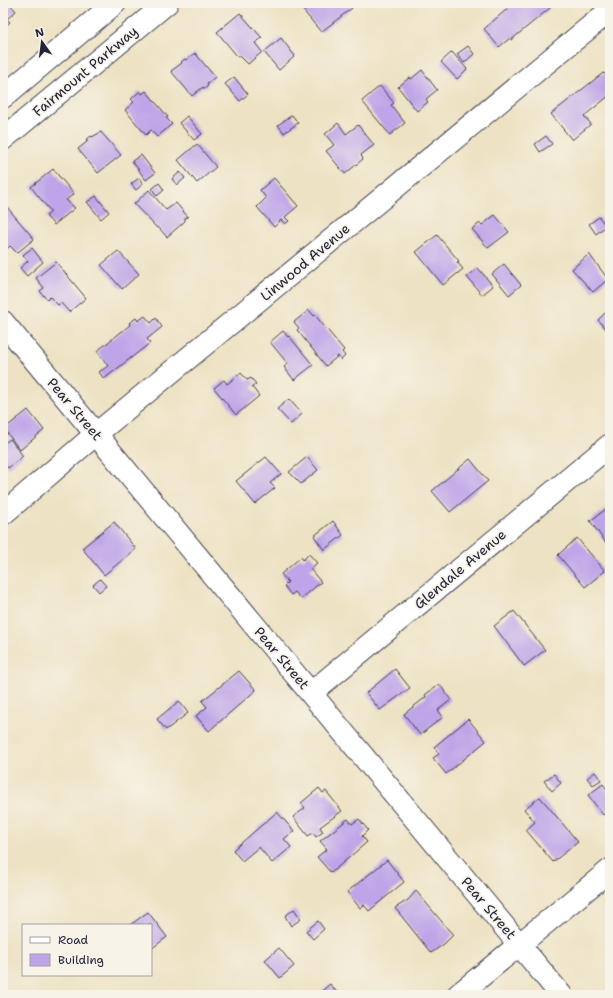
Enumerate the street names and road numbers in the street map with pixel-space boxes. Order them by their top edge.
street label: Fairmount Parkway [29,22,141,120]
street label: Linwood Avenue [257,219,354,305]
street label: Pear Street [44,374,106,444]
street label: Glendale Avenue [410,525,510,613]
street label: Pear Street [251,623,313,693]
street label: Pear Street [458,873,520,943]

